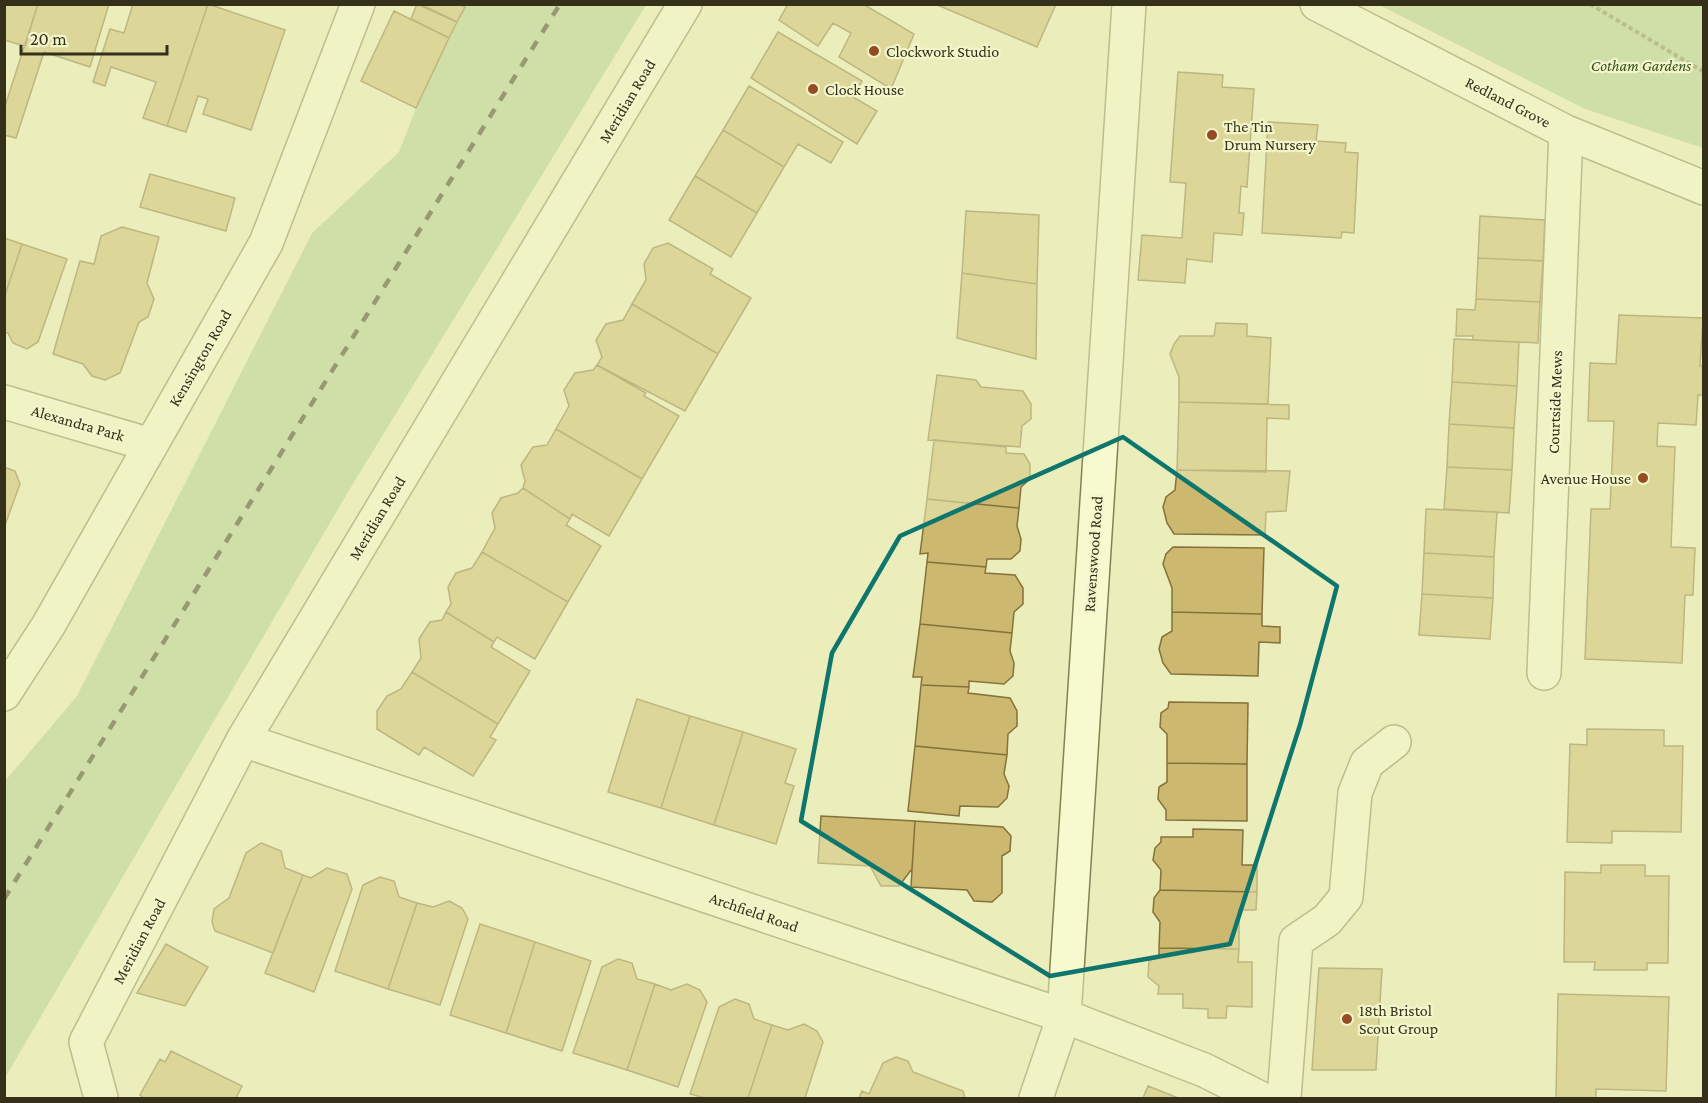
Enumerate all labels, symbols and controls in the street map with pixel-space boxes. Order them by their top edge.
scale bar [21,18,166,56]
text: 20 m [30,29,67,49]
place label: Clockwork Studio [886,43,999,60]
marker: Clockwork Studio [867,44,881,58]
street label: Meridian Road [595,56,659,146]
park label: Cotham Gardens [1591,57,1691,74]
street label: Redland Grove [1463,73,1553,131]
place label: Clock House [825,81,904,98]
marker: Clock House [806,82,820,96]
place label: The Tin Drum Nursery [1224,118,1316,154]
marker: The Tin Drum Nursery [1205,128,1219,142]
street label: Kensington Road [165,306,236,410]
street label: Courtside Mews [1545,350,1565,454]
street label: Alexandra Park [29,402,127,445]
place label: Avenue House [1541,470,1631,487]
marker: Avenue House [1636,471,1650,485]
street label: Meridian Road [345,473,409,563]
street label: Ravenswood Road [1080,495,1106,613]
street label: Archfield Road [707,889,801,935]
street label: Meridian Road [109,895,169,987]
place label: 18th Bristol Scout Group [1359,1002,1438,1038]
marker: 18th Bristol Scout Group [1340,1012,1354,1026]

